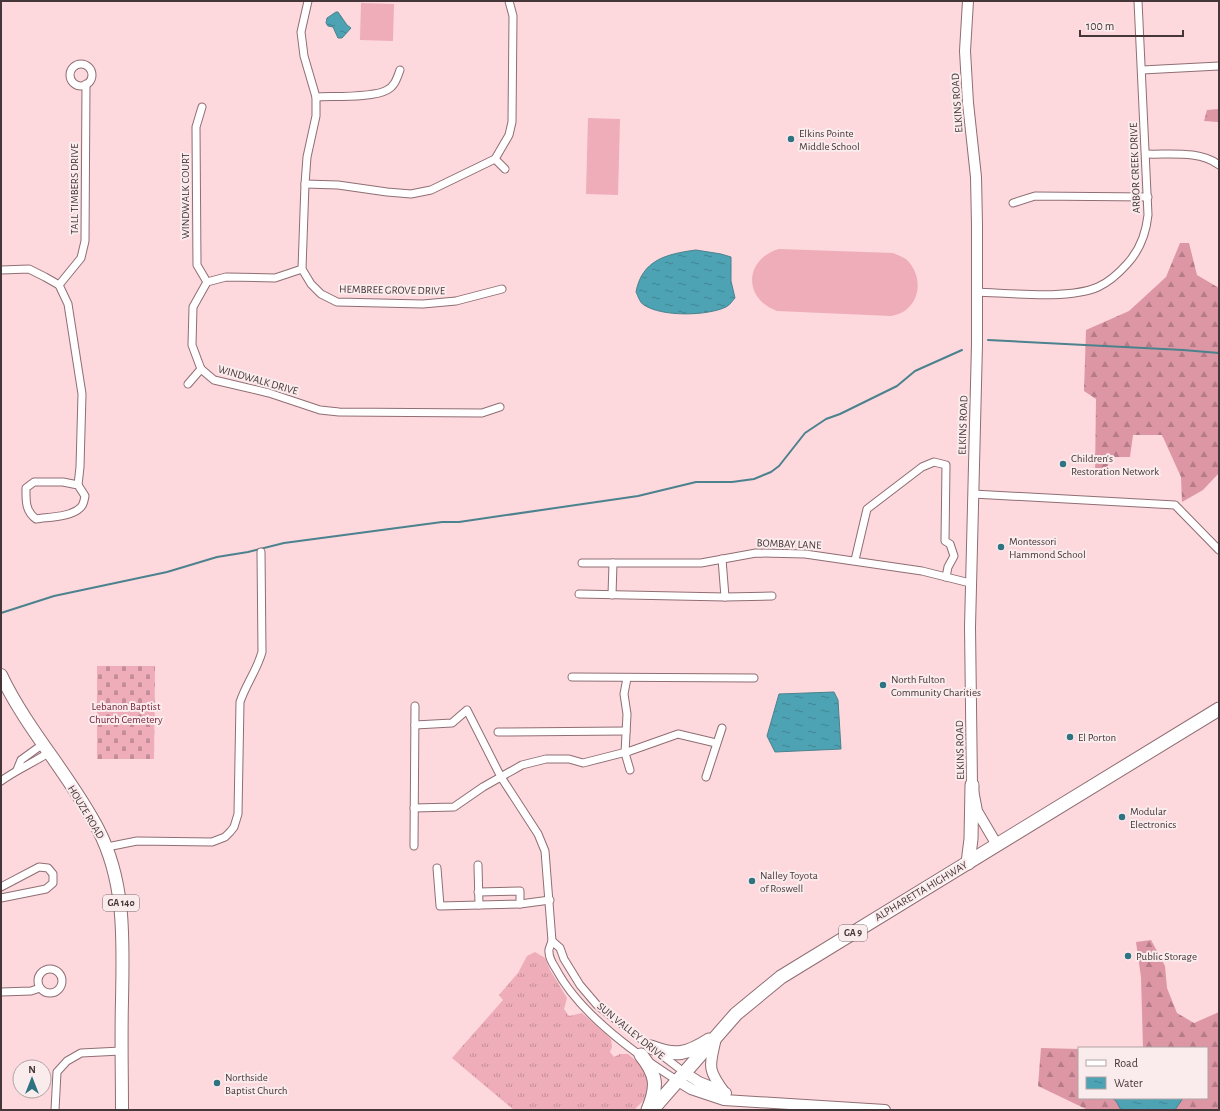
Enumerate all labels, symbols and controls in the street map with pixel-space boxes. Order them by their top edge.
scale bar [1080,12,1183,38]
text: 100 m [1086,20,1114,32]
street label: ELKINS ROAD [949,73,965,133]
street label: ARBOR CREEK DRIVE [1128,122,1142,214]
place label: Elkins Pointe Middle School [799,128,860,152]
marker: Elkins Pointe Middle School [786,134,796,144]
street label: TALL TIMBERS DRIVE [69,143,80,234]
street label: WINDWALK COURT [180,152,191,239]
street label: HEMBREE GROVE DRIVE [339,284,446,296]
street label: WINDWALK DRIVE [217,363,300,397]
street label: ELKINS ROAD [956,395,970,455]
place label: Children's Restoration Network [1071,453,1159,477]
marker: Children's Restoration Network [1058,459,1068,469]
place label: Montessori Hammond School [1009,536,1086,560]
street label: BOMBAY LANE [756,537,822,551]
marker: Montessori Hammond School [996,542,1006,552]
place label: North Fulton Community Charities [891,674,981,698]
marker: North Fulton Community Charities [878,680,888,690]
park label: Lebanon Baptist Church Cemetery [89,701,163,725]
street label: ELKINS ROAD [954,720,966,780]
marker: El Porton [1065,732,1075,742]
place label: El Porton [1078,732,1116,743]
street label: HOUZE ROAD [66,783,106,841]
place label: Modular Electronics [1130,806,1176,830]
marker: Modular Electronics [1117,812,1127,822]
street label: ALPHARETTA HIGHWAY [873,859,969,923]
place label: Nalley Toyota of Roswell [760,870,818,894]
marker: Nalley Toyota of Roswell [747,876,757,886]
road number: GA 140 [103,895,139,911]
road number: GA 9 [839,925,867,941]
marker: Public Storage [1123,951,1133,961]
place label: Public Storage [1136,951,1197,962]
street label: SUN VALLEY DRIVE [595,1001,667,1062]
legend [1078,1047,1208,1099]
text: Road [1114,1057,1138,1069]
north arrow [12,1059,52,1099]
text: N [28,1064,36,1075]
place label: Northside Baptist Church [225,1072,288,1096]
text: Water [1114,1077,1143,1089]
marker: Northside Baptist Church [212,1078,222,1088]

